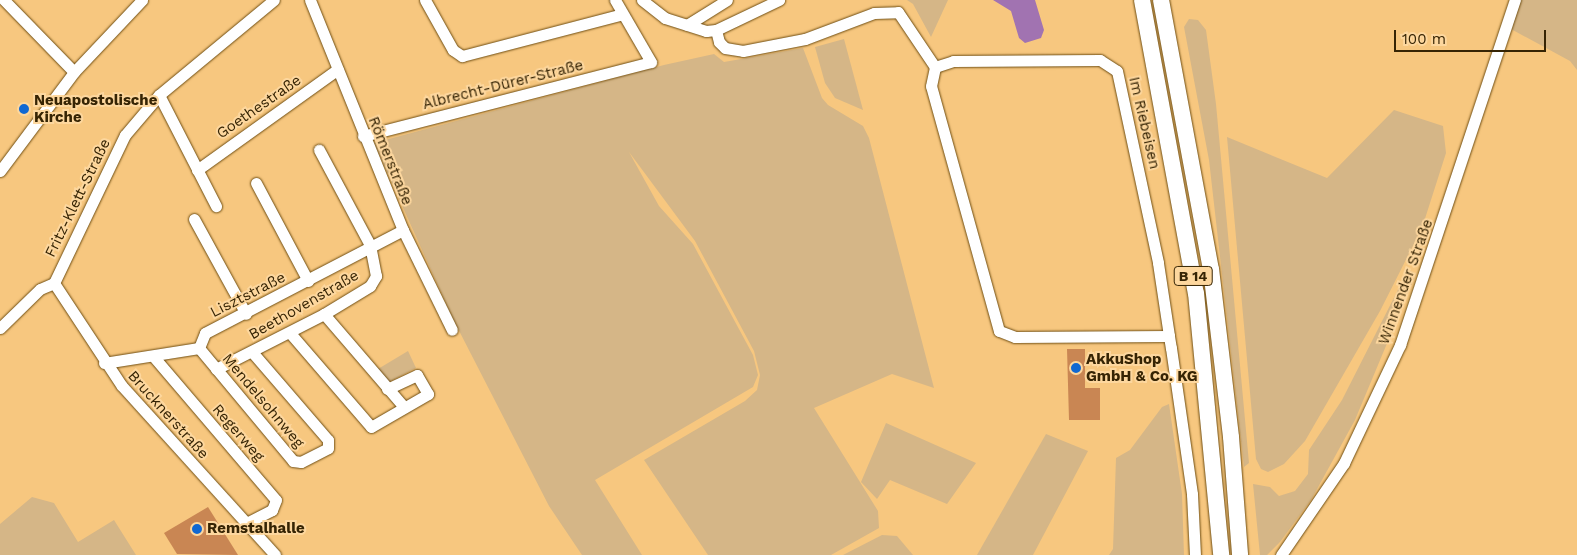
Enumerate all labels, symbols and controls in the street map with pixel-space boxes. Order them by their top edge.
scale bar [1397,20,1550,52]
text: 100 m [1402,30,1446,48]
street label: Albrecht-Dürer-Straße [421,56,585,114]
street label: Goethestraße [213,71,305,143]
street label: Im Riebeisen [1125,75,1163,171]
place label: Neuapostolische Kirche [34,91,157,126]
marker: Neuapostolische Kirche [18,103,30,115]
street label: Römerstraße [364,114,416,208]
street label: Fritz-Klett-Straße [41,136,115,260]
street label: Winnender Straße [1375,217,1437,347]
road number: B 14 [1173,264,1213,288]
street label: Beethovenstraße [246,266,362,344]
street label: Lisztstraße [208,268,288,322]
street label: Mendelsohnweg [218,350,308,452]
place label: AkkuShop GmbH & Co. KG [1086,350,1198,385]
marker: AkkuShop GmbH & Co. KG [1070,362,1082,374]
street label: Brucknerstraße [124,367,212,463]
street label: Regerweg [208,401,268,465]
place label: Remstalhalle [207,520,305,538]
marker: Remstalhalle [191,523,203,535]

